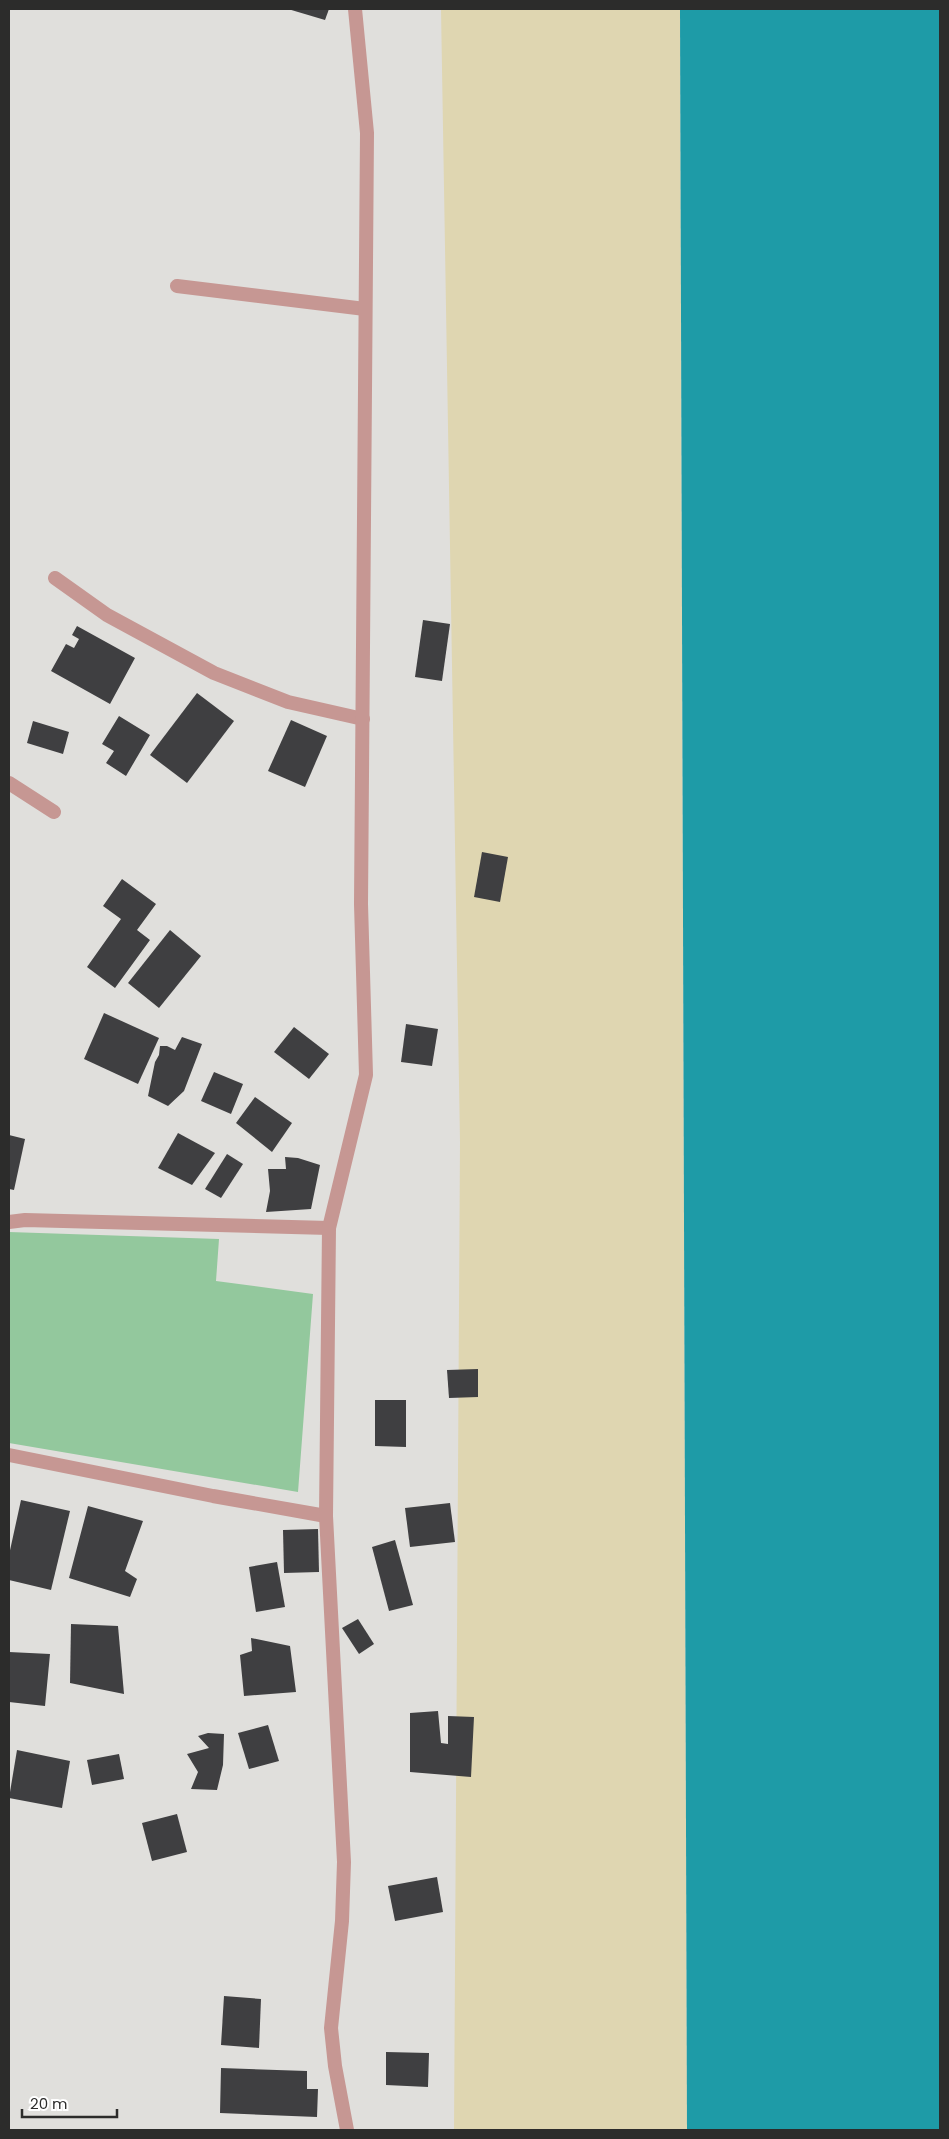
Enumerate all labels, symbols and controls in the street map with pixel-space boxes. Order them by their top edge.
scale bar [22,2086,118,2118]
text: 20 m [30,2093,68,2114]

